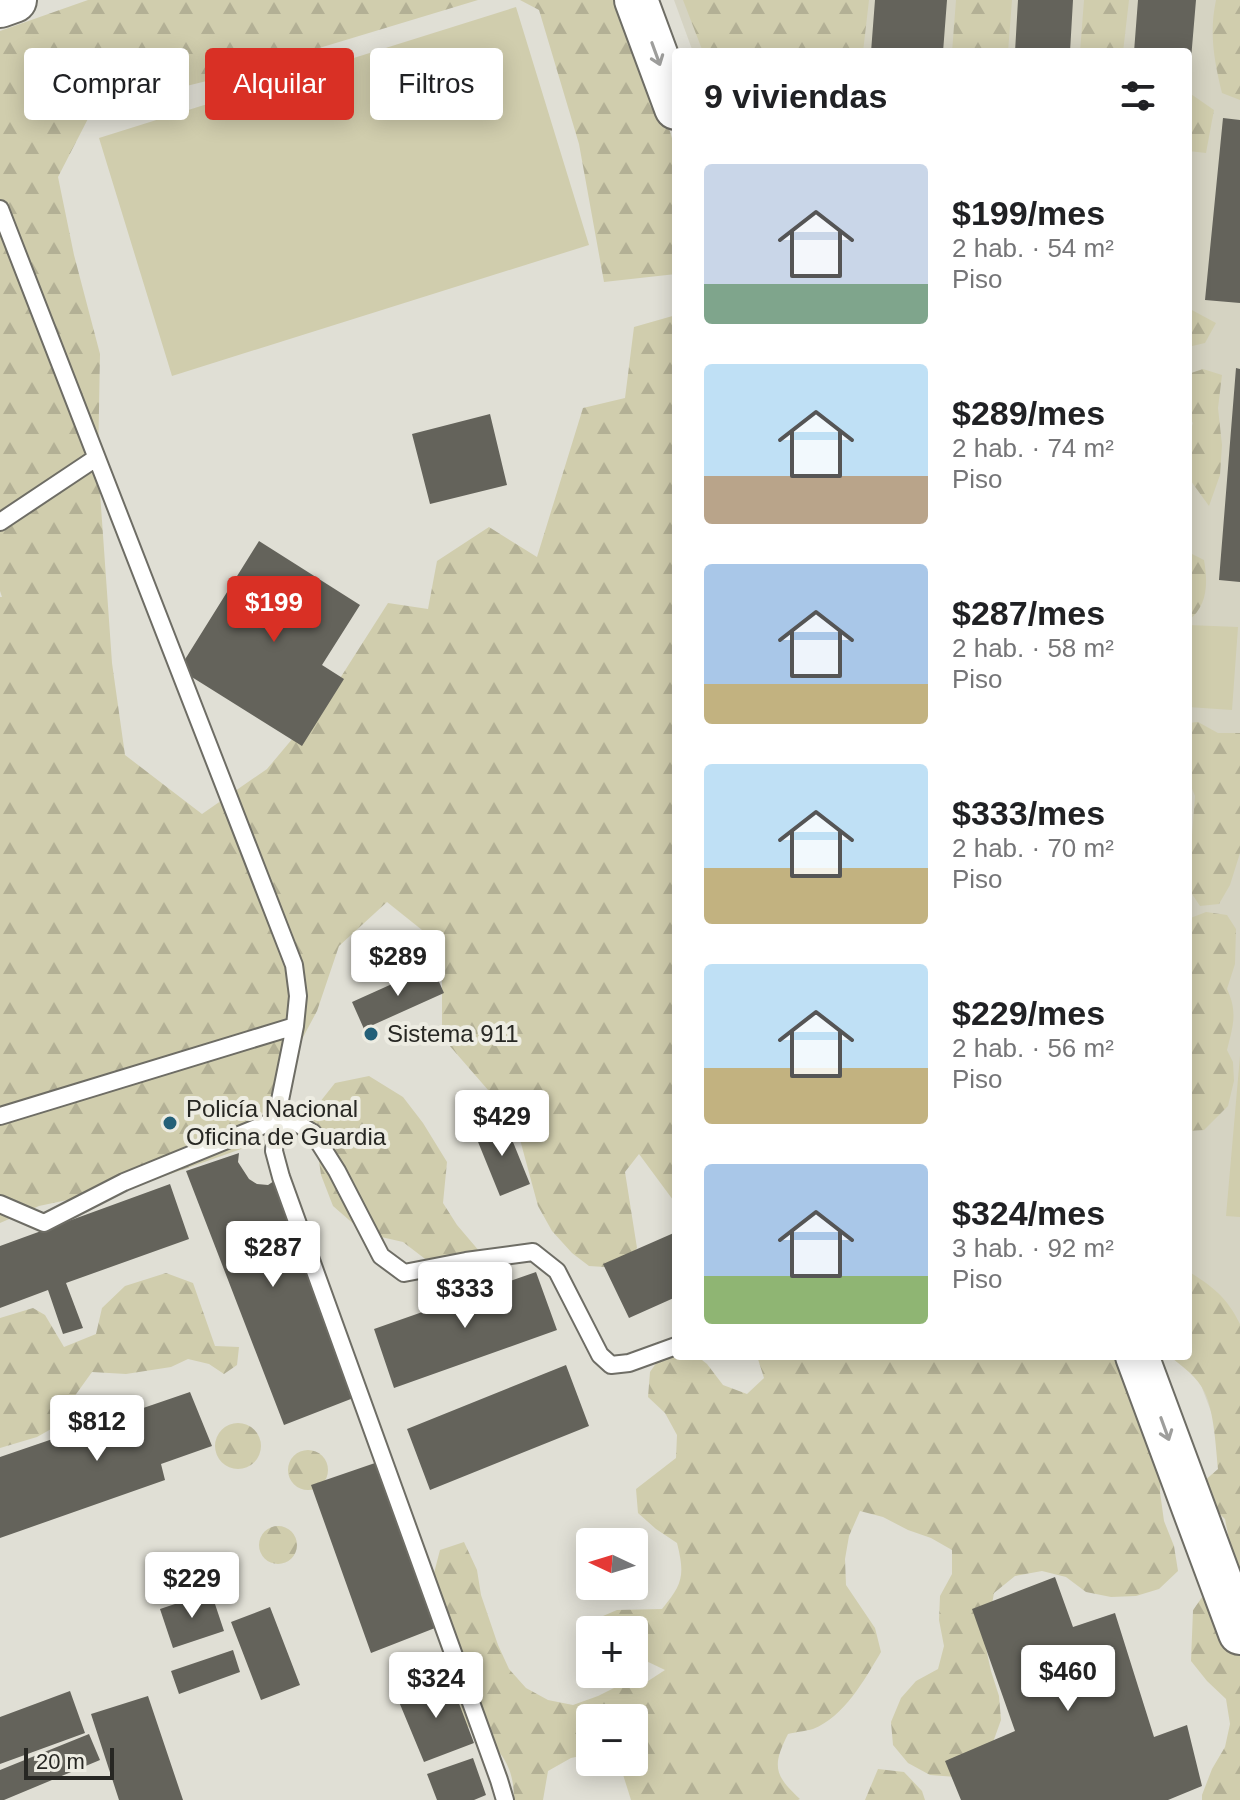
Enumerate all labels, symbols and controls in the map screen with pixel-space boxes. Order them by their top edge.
one-way arrow [650,41,664,66]
chip: Comprar [24,48,189,120]
chip: Alquilar [205,48,354,120]
chip: Filtros [370,48,503,120]
icon: filters [1116,74,1160,118]
text: 9 viviendas [704,77,887,115]
text: $199/mes [952,194,1105,232]
icon: home [768,196,864,292]
text: 2 hab. · 54 m² [952,233,1114,263]
text: Piso [952,264,1003,294]
text: $289/mes [952,394,1105,432]
icon: home [768,396,864,492]
text: 2 hab. · 74 m² [952,433,1114,463]
text: Piso [952,464,1003,494]
pin: $199 [227,576,321,644]
text: $199 [245,587,303,617]
text: $287/mes [952,594,1105,632]
icon: home [768,596,864,692]
text: 2 hab. · 58 m² [952,633,1114,663]
text: Piso [952,664,1003,694]
text: $333/mes [952,794,1105,832]
icon: home [768,796,864,892]
text: 2 hab. · 70 m² [952,833,1114,863]
text: Piso [952,864,1003,894]
pin: $289 [351,930,445,998]
text: $289 [369,941,427,971]
text: $229/mes [952,994,1105,1032]
icon: home [768,996,864,1092]
place label: Sistema 911 [387,1020,519,1047]
marker: Sistema 911 [362,1025,380,1043]
text: 2 hab. · 56 m² [952,1033,1114,1063]
text: Piso [952,1064,1003,1094]
pin: $429 [455,1090,549,1158]
place label: Policía Nacional Oficina de Guardia [186,1095,387,1150]
text: $429 [473,1101,531,1131]
marker: Policía Nacional Oficina de Guardia [161,1114,179,1132]
text: $324/mes [952,1194,1105,1232]
icon: home [768,1196,864,1292]
pin: $287 [226,1221,320,1289]
text: $287 [244,1232,302,1262]
text: 3 hab. · 92 m² [952,1233,1114,1263]
pin: $333 [418,1262,512,1330]
text: Piso [952,1264,1003,1294]
text: $333 [436,1273,494,1303]
pin: $812 [50,1395,144,1463]
text: $812 [68,1406,126,1436]
one-way arrow [1158,1416,1173,1441]
north arrow [576,1528,648,1600]
map controls [576,1528,648,1776]
pin: $229 [145,1552,239,1620]
text: $229 [163,1563,221,1593]
button: + [576,1616,648,1688]
pin: $460 [1021,1645,1115,1713]
pin: $324 [389,1652,483,1720]
text: $460 [1039,1656,1097,1686]
text: $324 [407,1663,465,1693]
button: − [576,1704,648,1776]
scale bar [24,1744,114,1780]
text: 20 m [36,1749,85,1774]

